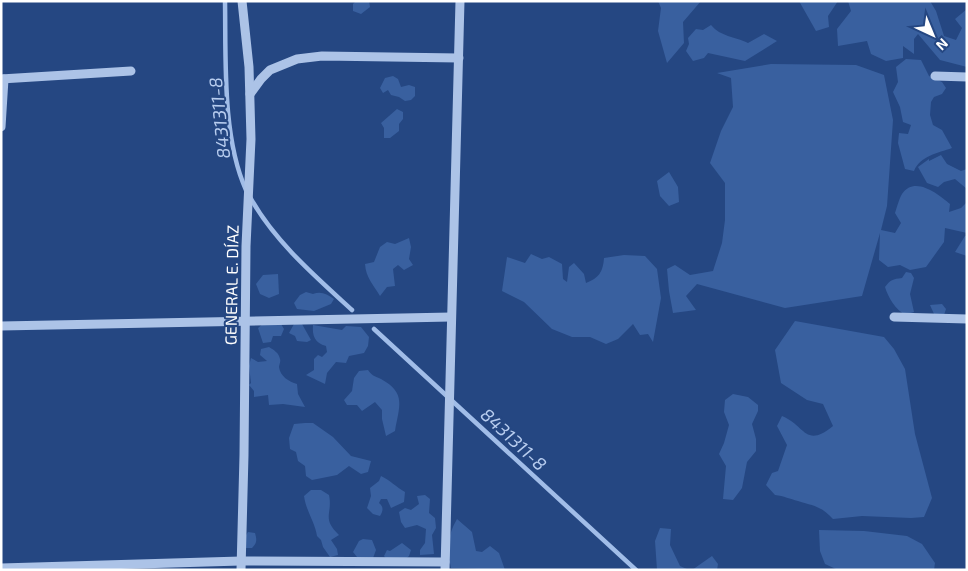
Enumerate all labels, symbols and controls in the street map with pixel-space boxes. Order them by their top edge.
north arrow [908,10,958,60]
text: N [933,35,952,54]
water label: 8431311-8 [204,76,234,160]
street label: GENERAL E. DÍAZ [220,225,242,345]
water label: 8431311-8 [477,403,551,475]

